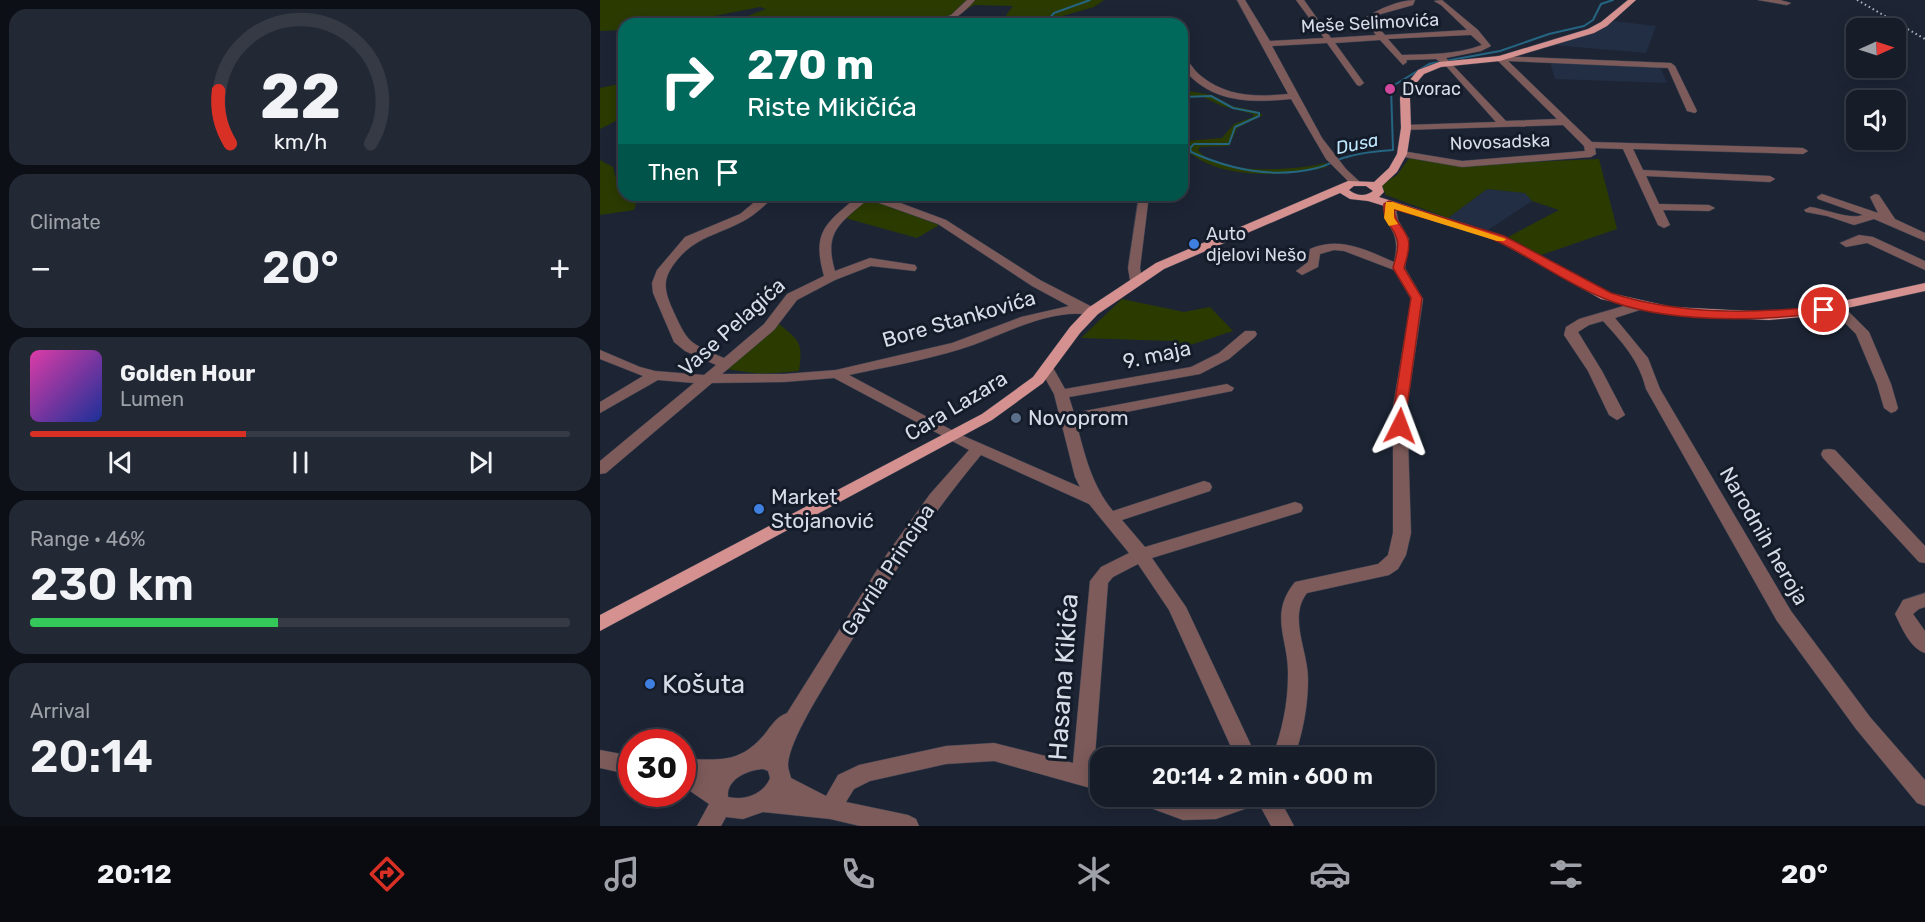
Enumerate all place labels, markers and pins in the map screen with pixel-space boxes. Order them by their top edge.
place label: Dvorac [1402,78,1461,100]
marker: Dvorac [1383,82,1397,96]
place label: Auto djelovi Nešo [1206,223,1307,266]
marker: Auto djelovi Nešo [1187,237,1201,251]
pin [1798,284,1849,335]
place label: Novoprom [1028,405,1129,430]
marker: Novoprom [1009,411,1023,425]
place label: Market Stojanović [771,484,874,533]
marker: Market Stojanović [752,502,766,516]
place label: Košuta [662,669,745,700]
marker: Košuta [643,677,657,691]

